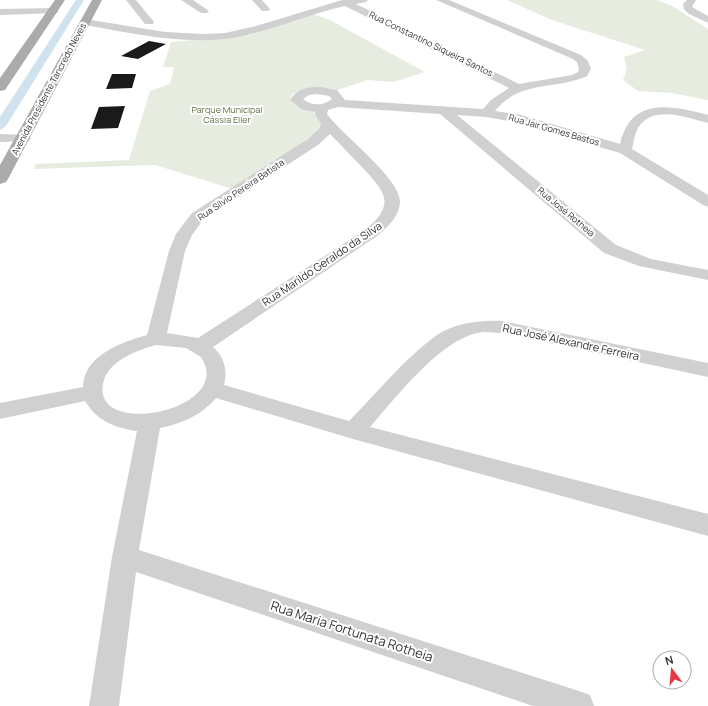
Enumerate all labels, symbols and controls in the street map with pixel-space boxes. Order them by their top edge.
street label: Rua Constantino Siqueira Santos [367,8,496,79]
street label: Avenida Presidente Tancredo Neves [8,20,89,157]
park label: Parque Municipal Cássia Eller [192,103,262,126]
street label: Rua Jair Gomes Bastos [507,110,601,149]
street label: Rua Sílvio Pereira Batista [195,156,287,223]
street label: Rua José Rotheia [535,184,598,240]
street label: Rua Marildo Geraldo da Silva [259,218,385,309]
street label: Rua José Alexandre Ferreira [501,320,641,363]
street label: Rua Maria Fortunata Rotheia [269,596,435,666]
north arrow [652,650,692,690]
text: N [663,652,675,668]

